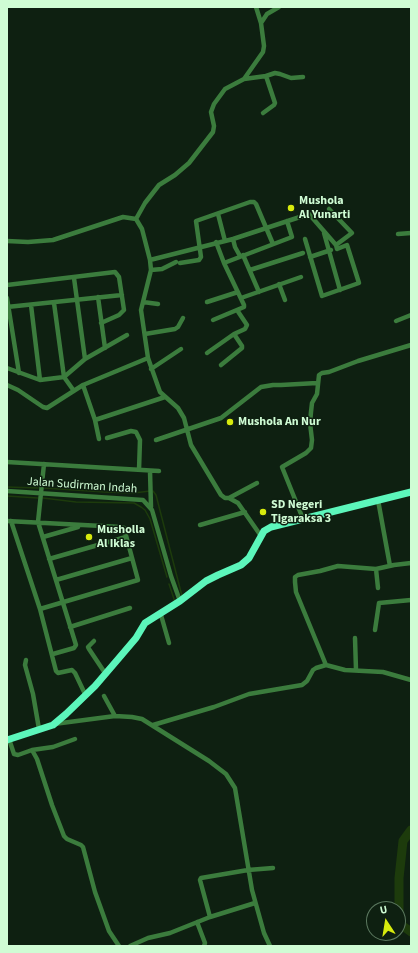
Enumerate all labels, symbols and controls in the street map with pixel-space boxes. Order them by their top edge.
place label: Mushola Al Yunarti [299,194,350,222]
marker: Mushola Al Yunarti [286,203,296,213]
place label: Mushola An Nur [238,415,321,429]
marker: Mushola An Nur [225,417,235,427]
street label: Jalan Sudirman Indah [26,475,138,497]
place label: SD Negeri Tigaraksa 3 [271,498,331,526]
marker: SD Negeri Tigaraksa 3 [258,507,268,517]
place label: Musholla Al Iklas [97,523,145,551]
marker: Musholla Al Iklas [84,532,94,542]
north arrow [366,901,406,941]
text: U [378,902,389,918]

